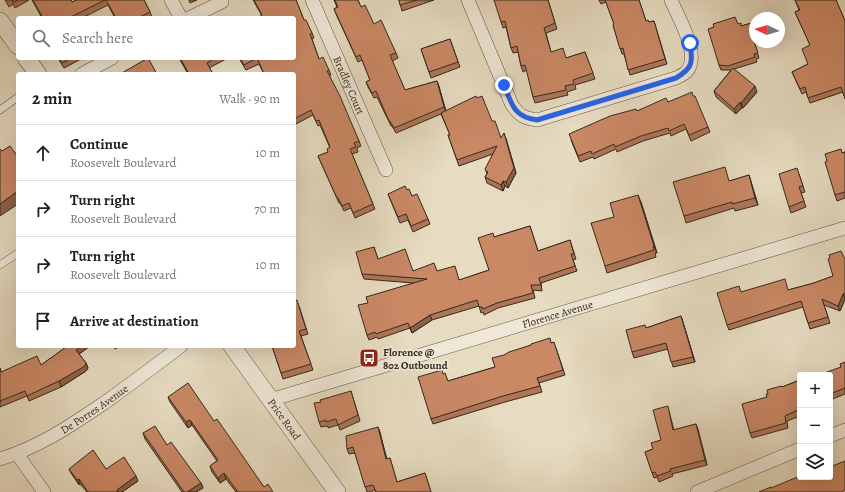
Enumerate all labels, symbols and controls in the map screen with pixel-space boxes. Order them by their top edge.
north arrow [749,12,785,48]
search box [16,16,296,60]
icon: search [30,27,52,49]
text: Search here [62,28,133,48]
route start [681,34,699,52]
street label: Bradley Court [330,54,369,117]
route end [495,76,513,94]
text: 2 min [32,87,72,110]
text: Walk · 90 m [219,90,280,107]
text: Continue [70,134,128,154]
icon: ahead [32,142,54,164]
text: 10 m [255,144,280,161]
text: Roosevelt Boulevard [70,154,177,171]
text: Turn right [70,190,135,210]
icon: right [32,198,54,220]
text: 70 m [254,200,280,217]
text: Roosevelt Boulevard [70,210,177,227]
text: Turn right [70,246,135,266]
icon: right [32,254,54,276]
text: 10 m [255,256,280,273]
text: Roosevelt Boulevard [70,266,177,283]
street label: Florence Avenue [520,296,595,332]
icon: arrive [32,310,54,332]
text: Arrive at destination [70,311,199,331]
place label: Florence @ 802 Outbound [383,345,448,373]
bus stop icon: Florence @ 802 Outbound [358,347,380,369]
map controls [797,372,833,480]
button: + [797,372,833,408]
street label: De Porres Avenue [57,381,131,437]
street label: Price Road [264,395,305,443]
button: − [797,408,833,444]
button: layers [797,444,833,480]

